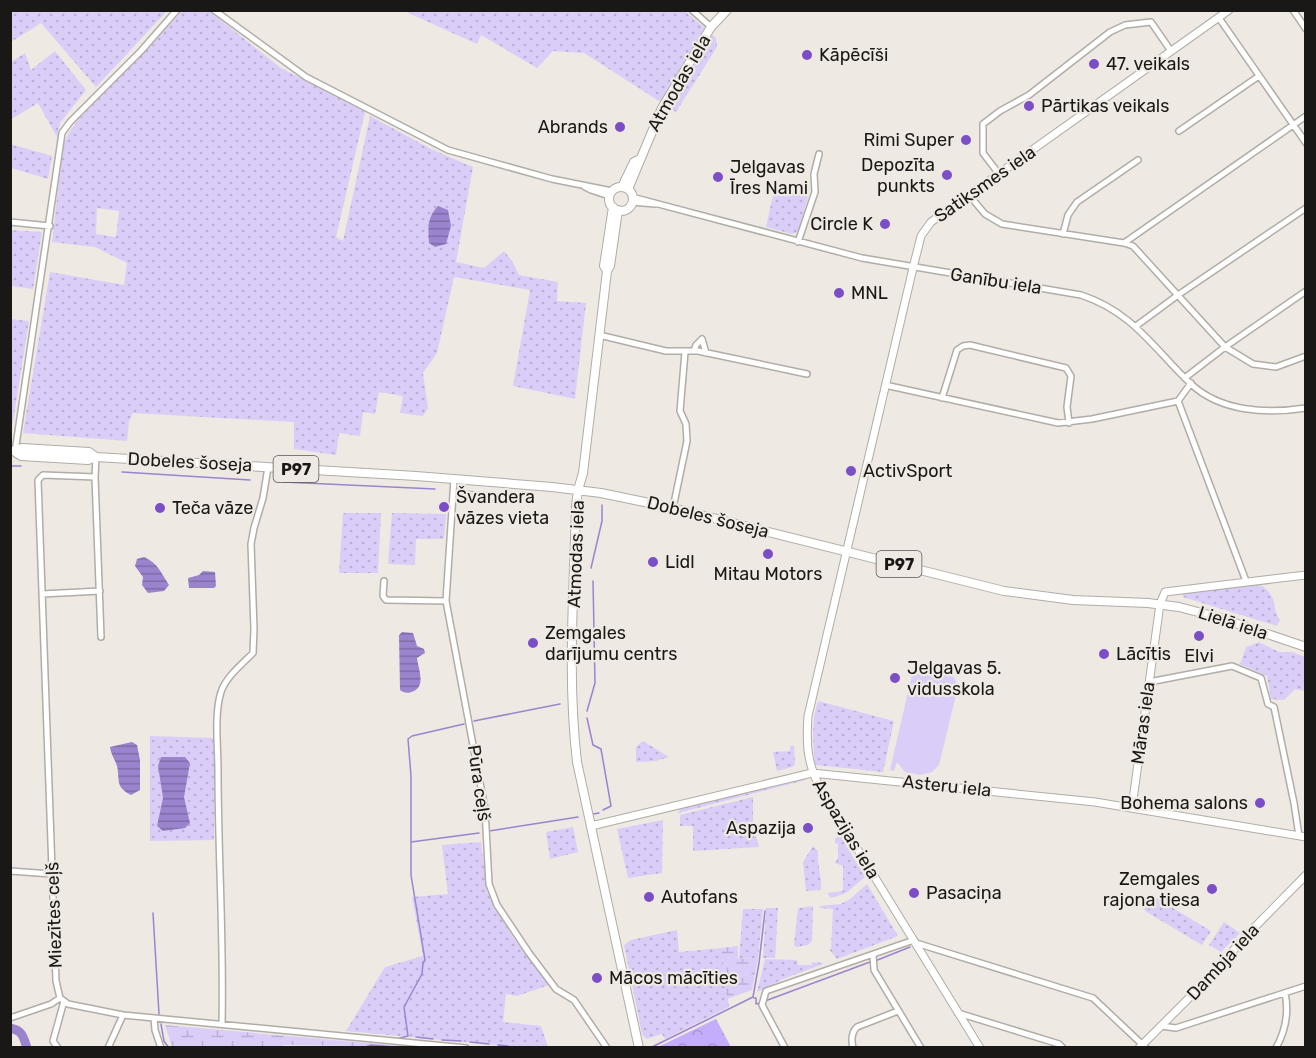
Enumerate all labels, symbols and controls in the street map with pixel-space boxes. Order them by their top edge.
street label: Atmodas iela [642,31,716,135]
place label: Kāpēcīši [819,44,888,66]
marker: Kāpēcīši [800,48,814,62]
place label: 47. veikals [1106,53,1190,75]
marker: 47. veikals [1087,57,1101,71]
place label: Pārtikas veikals [1041,95,1169,117]
marker: Pārtikas veikals [1022,99,1036,113]
place label: Abrands [538,116,608,138]
marker: Abrands [613,120,627,134]
place label: Rimi Super [863,129,954,151]
marker: Rimi Super [959,133,973,147]
street label: Satiksmes iela [930,141,1040,227]
place label: Depozīta punkts [861,154,935,197]
place label: Jelgavas Īres Nami [729,156,808,199]
marker: Depozīta punkts [940,168,954,182]
marker: Jelgavas Īres Nami [711,170,725,184]
place label: Circle K [810,213,873,235]
marker: Circle K [878,217,892,231]
street label: Ganību iela [949,263,1043,299]
place label: MNL [851,282,888,304]
marker: MNL [832,286,846,300]
street label: Dobeles šoseja [127,448,253,476]
road number: P97 [274,456,318,482]
place label: ActivSport [863,460,952,482]
marker: ActivSport [844,464,858,478]
place label: Švandera vāzes vieta [456,486,549,529]
street label: Dobeles šoseja [645,491,771,543]
place label: Teča vāze [172,497,253,519]
marker: Švandera vāzes vieta [437,500,451,514]
street label: Atmodas iela [563,500,589,608]
marker: Teča vāze [153,501,167,515]
marker: Mitau Motors [761,547,775,561]
place label: Lidl [665,551,695,573]
road number: P97 [876,551,922,577]
marker: Lidl [646,555,660,569]
place label: Mitau Motors [714,563,822,585]
street label: Lielā iela [1195,601,1271,645]
place label: Zemgales darījumu centrs [545,622,677,665]
marker: Elvi [1192,629,1206,643]
marker: Zemgales darījumu centrs [526,636,540,650]
place label: Lācītis [1116,643,1171,665]
place label: Elvi [1184,645,1214,667]
marker: Lācītis [1097,647,1111,661]
place label: Jelgavas 5. vidusskola [907,657,1002,700]
marker: Jelgavas 5. vidusskola [888,671,902,685]
street label: Māras iela [1126,680,1160,766]
street label: Pūra ceļš [463,743,495,823]
street label: Asteru iela [902,770,992,802]
street label: Aspazijas iela [808,775,884,883]
place label: Bohema salons [1120,792,1248,814]
marker: Bohema salons [1253,796,1267,810]
place label: Aspazija [726,817,796,839]
marker: Aspazija [801,821,815,835]
street label: Miezītes ceļš [41,861,67,969]
place label: Zemgales rajona tiesa [1103,868,1200,911]
place label: Pasaciņa [926,882,1002,904]
marker: Zemgales rajona tiesa [1205,882,1219,896]
place label: Autofans [661,886,738,908]
marker: Pasaciņa [907,886,921,900]
marker: Autofans [642,890,656,904]
street label: Dambja iela [1182,919,1264,1005]
place label: Mācos mācīties [609,967,738,989]
marker: Mācos mācīties [590,971,604,985]

